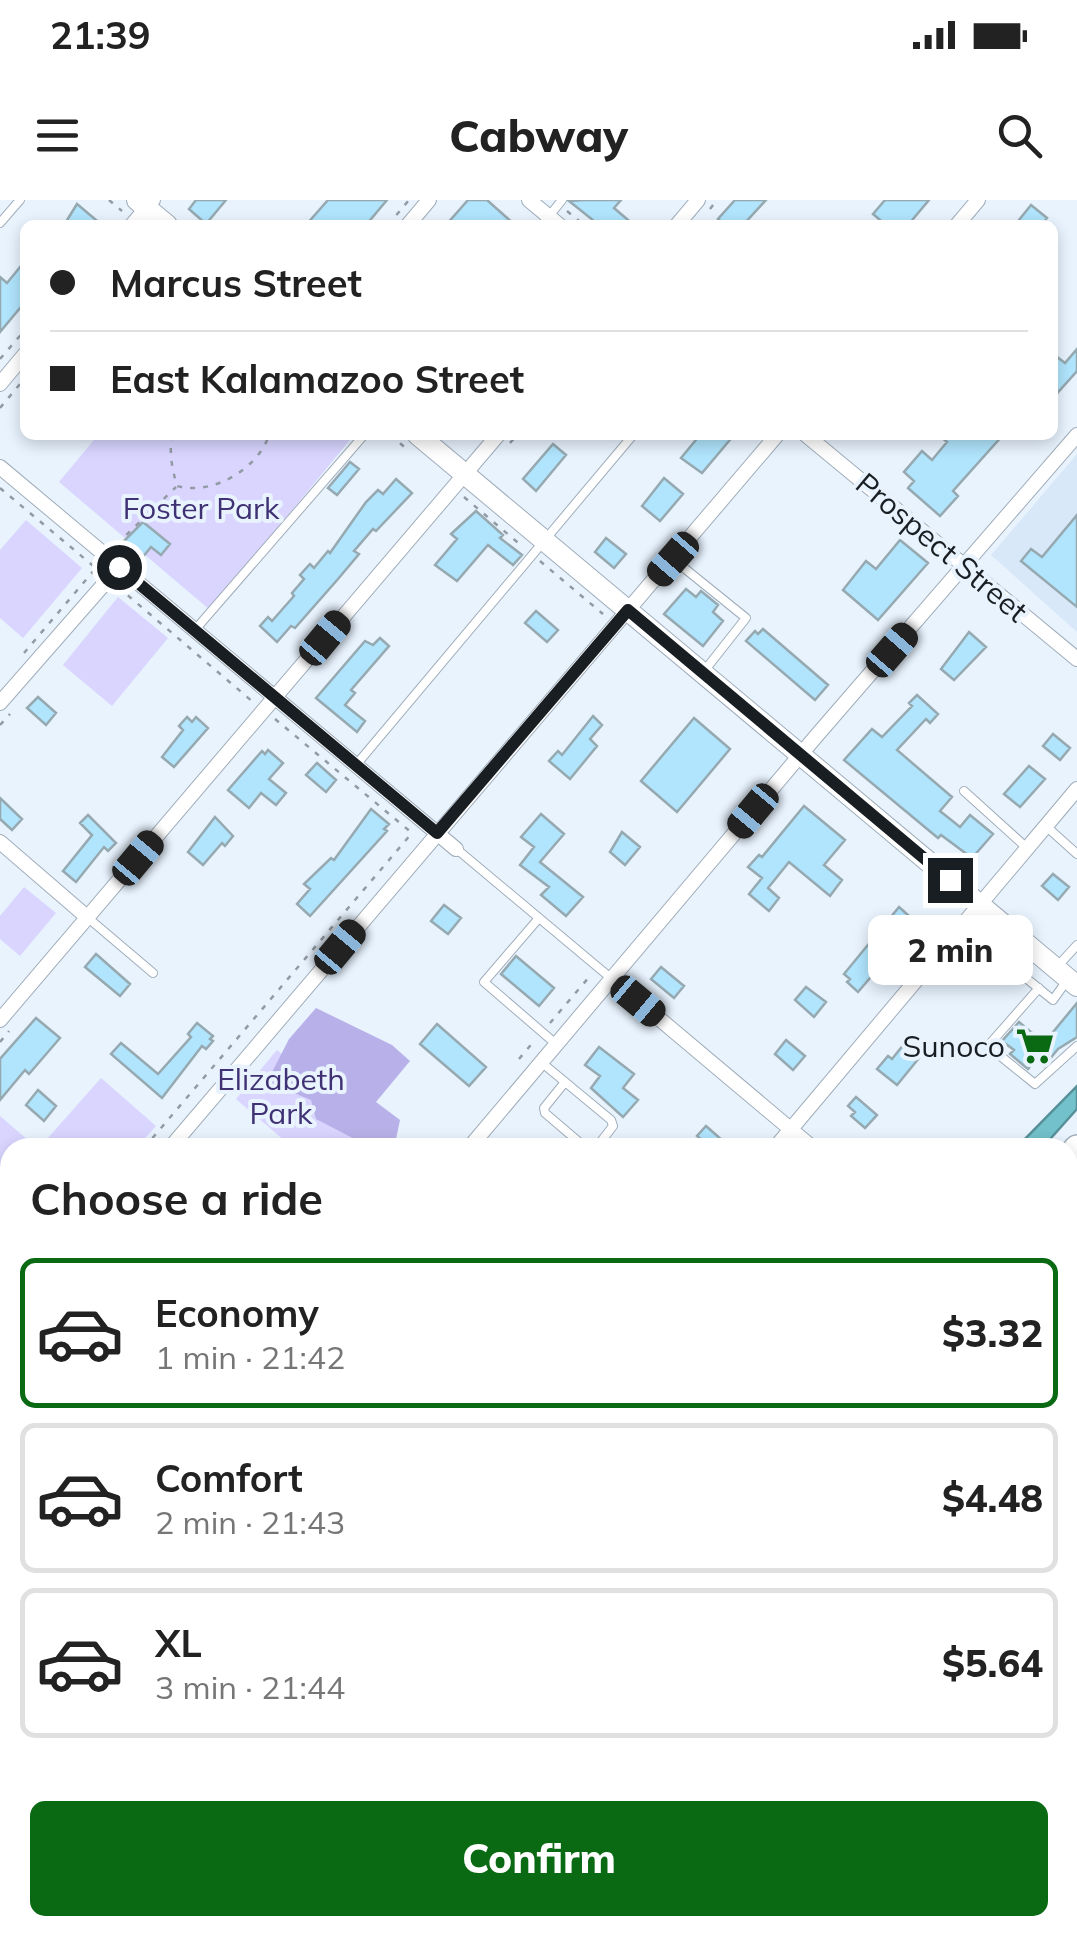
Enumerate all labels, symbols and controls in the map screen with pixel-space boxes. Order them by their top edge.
text: 21:39 [50,11,151,59]
text: Cabway [449,107,628,163]
icon: menu [30,108,85,163]
icon: search [992,108,1047,163]
text: Marcus Street [110,259,362,307]
text: East Kalamazoo Street [110,355,524,403]
street label: Prospect Street [848,464,1036,630]
park label: Foster Park [123,489,280,527]
car [642,527,704,591]
route start [97,545,142,590]
car [294,605,356,671]
car [861,618,923,682]
car [722,778,784,844]
car [107,825,169,891]
route end [928,858,973,903]
car [309,914,371,980]
callout: 2 min [868,915,1032,985]
text: 2 min [908,930,993,970]
car [605,970,671,1032]
supermarket icon: Sunoco [1014,1025,1056,1067]
place label: Sunoco [903,1027,1005,1065]
park label: Elizabeth Park [217,1060,345,1132]
text: Choose a ride [30,1170,323,1226]
icon: car [35,1288,125,1378]
text: Economy [155,1289,319,1337]
text: $3.32 [942,1309,1043,1357]
text: 1 min · 21:42 [155,1337,345,1377]
icon: car [35,1453,125,1543]
text: Comfort [155,1454,303,1502]
text: $4.48 [942,1474,1043,1522]
text: 2 min · 21:43 [155,1502,345,1542]
icon: car [35,1618,125,1708]
text: XL [155,1619,202,1667]
text: $5.64 [942,1639,1043,1687]
text: 3 min · 21:44 [155,1667,345,1707]
button: Confirm [30,1801,1048,1916]

